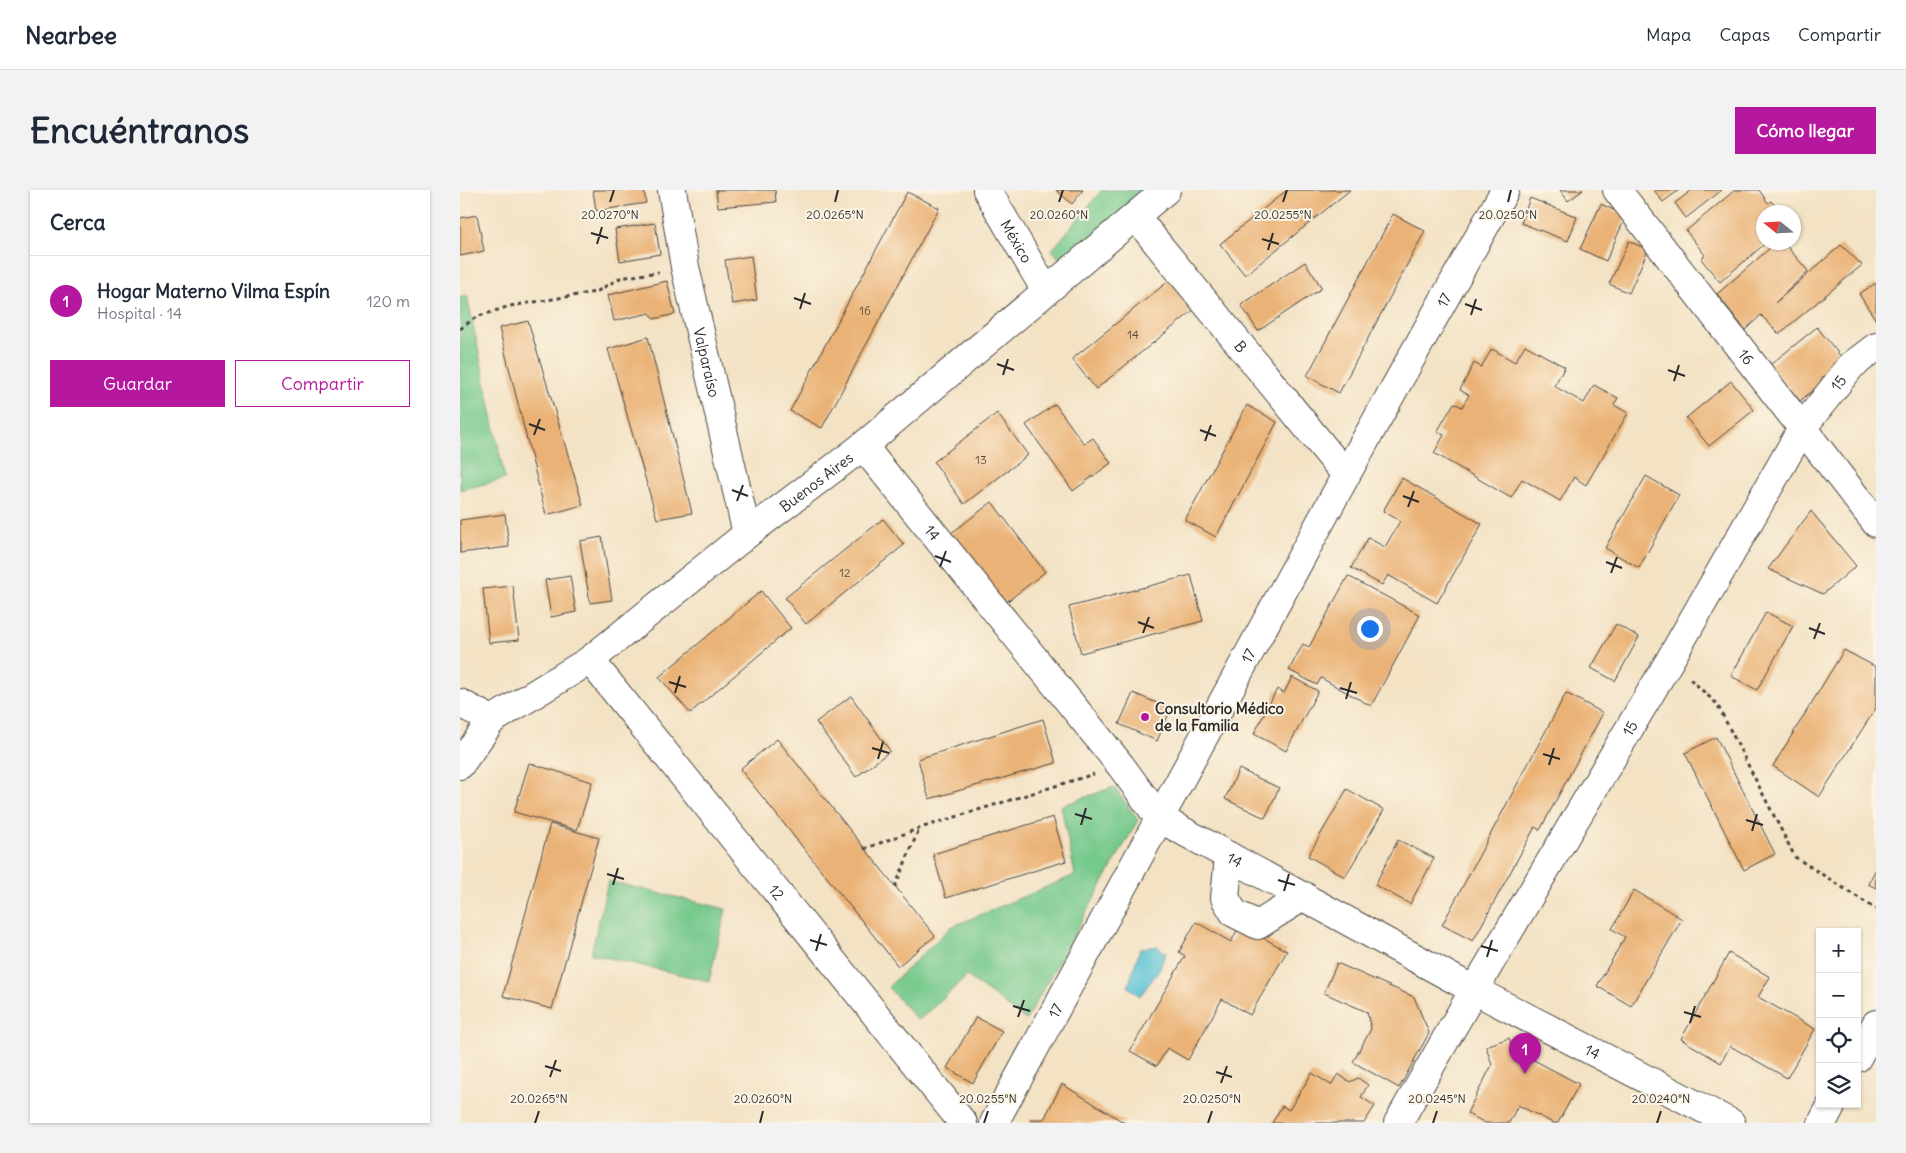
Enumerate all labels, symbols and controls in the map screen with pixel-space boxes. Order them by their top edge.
text: Nearbee [25,20,117,50]
text: Mapa [1646,23,1691,46]
text: Capas [1719,23,1770,46]
text: Compartir [1798,23,1881,46]
button: Cómo llegar [1735,107,1876,154]
text: Encuéntranos [30,108,249,152]
north arrow [1756,205,1801,250]
text: 20.0270°N [581,207,639,222]
text: 20.0265°N [806,207,864,222]
text: 20.0260°N [1030,207,1088,222]
text: 20.0255°N [1254,207,1312,222]
text: 20.0250°N [1479,207,1537,222]
text: Cerca [50,209,105,236]
street label: México [997,216,1037,266]
text: Hogar Materno Vilma Espín [97,279,330,303]
street label: 17 [1432,289,1455,310]
text: 1 [63,291,69,311]
text: 120 m [367,291,410,311]
text: Hospital · 14 [97,303,182,323]
house number: 16 [859,303,871,318]
street label: Valparaíso [690,326,724,399]
house number: 14 [1127,327,1139,342]
street label: B [1231,336,1252,356]
street label: 16 [1735,345,1759,368]
button: Guardar [50,360,225,407]
button: Compartir [235,360,410,407]
street label: 15 [1826,371,1850,394]
street label: Buenos Aires [775,447,857,516]
house number: 13 [975,452,987,467]
street label: 14 [921,521,945,544]
house number: 12 [839,565,851,580]
your location [1357,616,1383,642]
street label: 17 [1236,645,1259,666]
place label: Consultorio Médico de la Familia [1155,699,1285,735]
marker: Consultorio Médico de la Familia [1139,711,1151,723]
street label: 15 [1618,717,1642,739]
street label: 14 [1224,848,1246,871]
street label: 12 [765,881,789,904]
map controls [1816,928,1861,1108]
button: + [1816,928,1861,973]
button: − [1816,973,1861,1018]
street label: 17 [1044,1000,1067,1021]
button: locate [1816,1018,1861,1063]
pin: 1 [1509,1033,1541,1074]
street label: 14 [1582,1040,1604,1063]
button: layers [1816,1063,1861,1108]
text: 20.0265°N [510,1091,568,1106]
text: 20.0260°N [734,1091,792,1106]
text: 20.0255°N [959,1091,1017,1106]
text: 20.0250°N [1183,1091,1241,1106]
text: 20.0245°N [1408,1091,1466,1106]
text: 20.0240°N [1632,1091,1690,1106]

